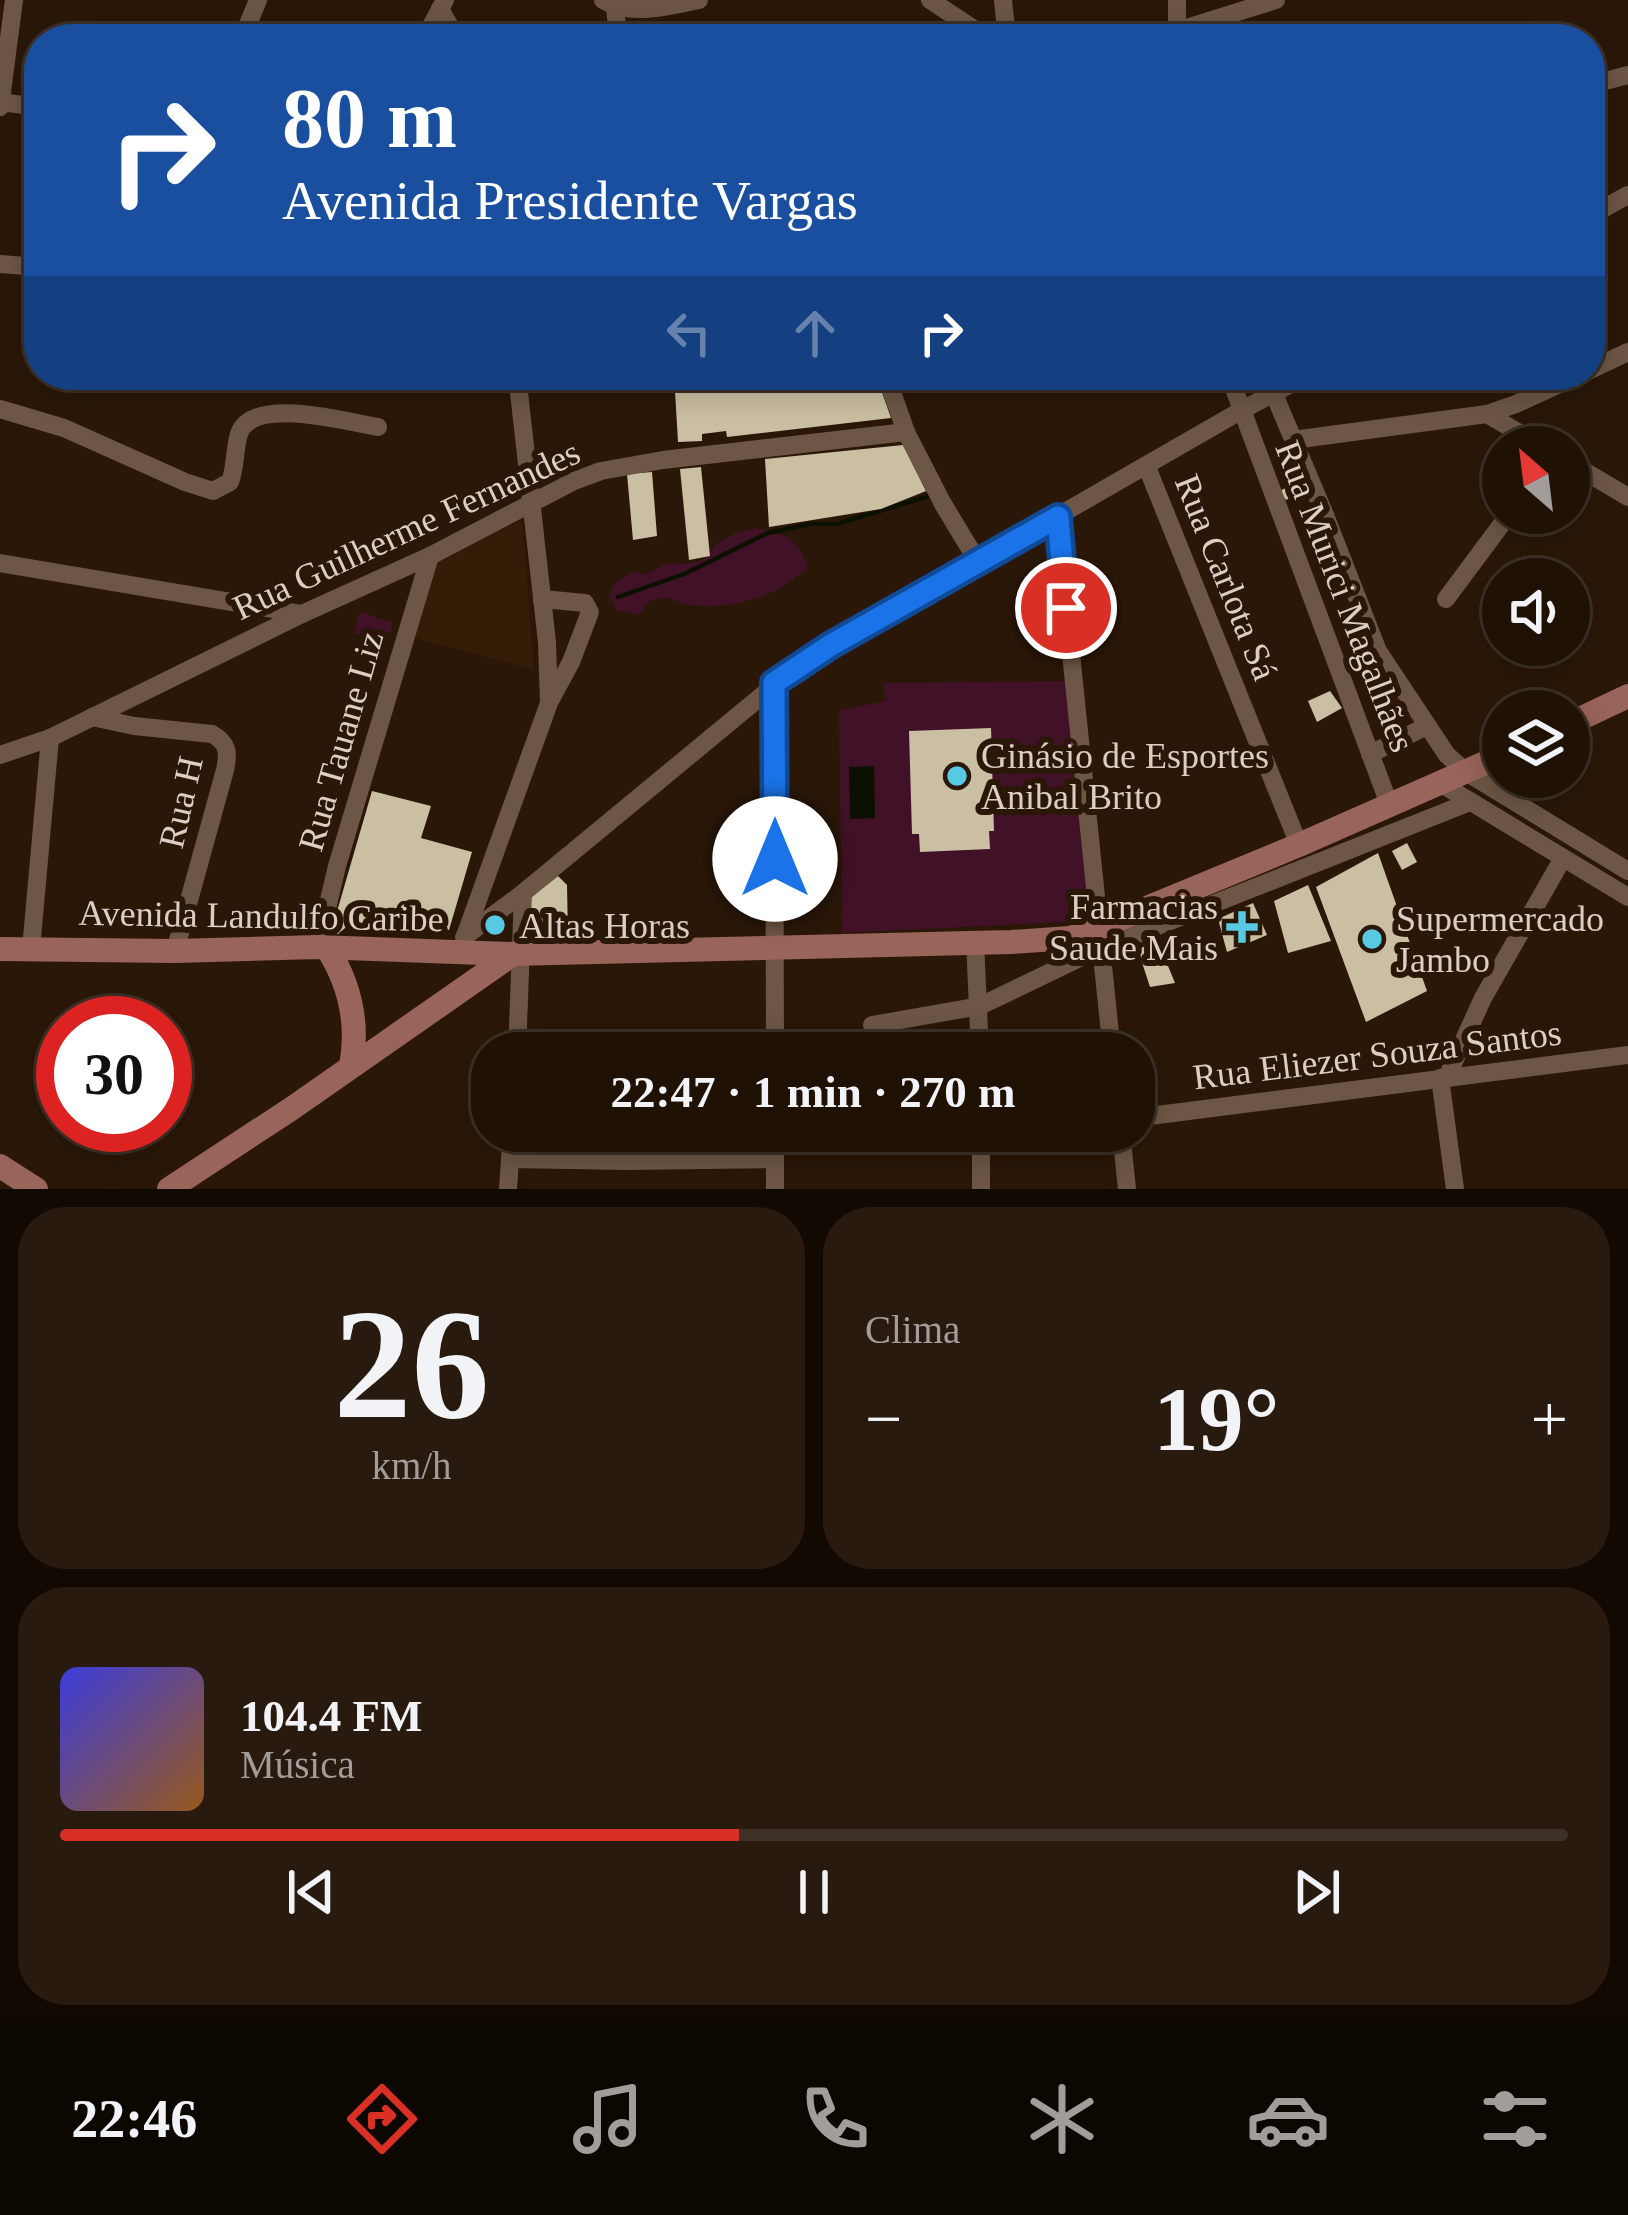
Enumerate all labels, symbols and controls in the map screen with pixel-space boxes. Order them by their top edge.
icon: right [84,72,240,228]
text: 80 m [282,72,457,165]
text: Avenida Presidente Vargas [282,171,858,231]
icon: left [656,300,722,366]
icon: ahead [782,300,848,366]
icon: right [908,300,974,366]
north arrow [1482,426,1590,534]
map controls [1482,426,1590,798]
street label: Rua Guilherme Fernandes [227,432,586,628]
street label: Rua Murici Magalhães [1267,435,1423,758]
street label: Rua Carlota Sá [1167,469,1285,686]
pin [1015,557,1117,659]
button: sound [1482,558,1590,666]
icon: arrive [1033,575,1099,641]
street label: Rua Tauane Liz [290,627,391,856]
button: layers [1482,690,1590,798]
place label: Ginásio de Esportes Anibal Brito [981,736,1269,817]
street label: Rua H [151,752,211,852]
marker: Ginásio de Esportes Anibal Brito [944,763,970,789]
position arrow [712,796,838,922]
place label: Farmacias Saude Mais [1049,887,1218,968]
street label: Avenida Landulfo Caribe [78,893,444,939]
place label: Supermercado Jambo [1396,899,1604,980]
place label: Altas Horas [519,906,690,946]
marker: Altas Horas [482,912,508,938]
marker: Farmacias Saude Mais [1229,914,1255,940]
marker: Supermercado Jambo [1359,926,1385,952]
speed limit sign: 30 [36,996,192,1152]
street label: Rua Eliezer Souza Santos [1191,1013,1564,1097]
text: 22:47 · 1 min · 270 m [611,1067,1016,1117]
text: 26 [334,1278,490,1451]
text: Clima [865,1308,960,1351]
text: 19° [1154,1370,1280,1469]
text: − [865,1382,902,1455]
text: + [1531,1382,1568,1455]
text: km/h [371,1444,452,1487]
text: 104.4 FM [240,1691,422,1741]
text: Música [240,1743,355,1786]
icon: previous [278,1859,344,1925]
icon: pause [781,1859,847,1925]
icon: next [1284,1859,1350,1925]
icon: directions [340,2077,424,2161]
icon: music [566,2077,650,2161]
icon: phone [793,2077,877,2161]
icon: climate [1020,2077,1104,2161]
icon: car [1246,2077,1330,2161]
icon: filters [1473,2077,1557,2161]
text: 22:46 [71,2089,197,2149]

